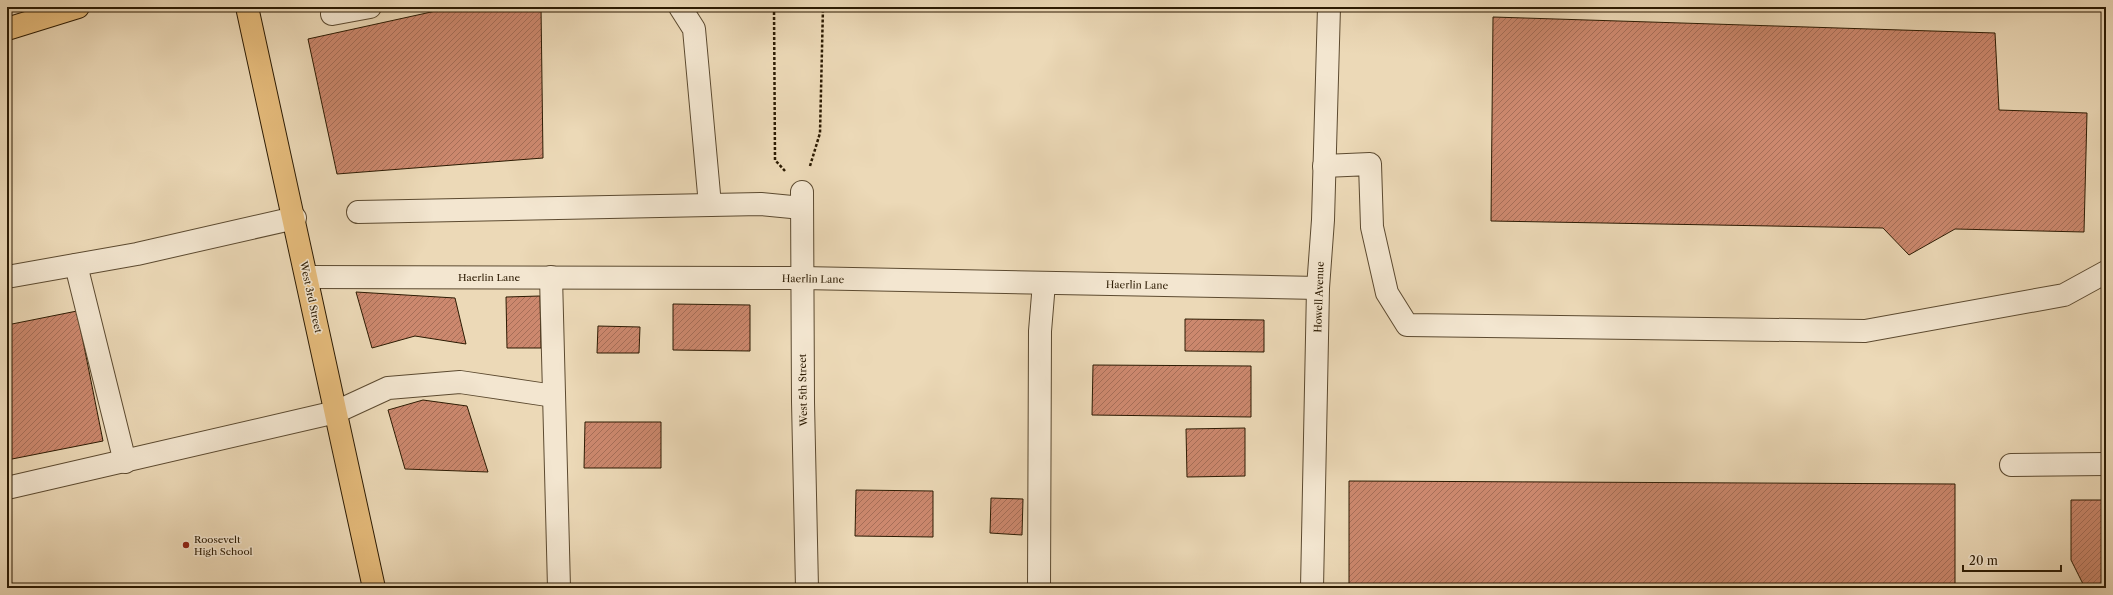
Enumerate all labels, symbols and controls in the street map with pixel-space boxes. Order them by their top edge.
street label: West 3rd Street [297,259,325,334]
street label: Howell Avenue [1311,261,1327,333]
street label: Haerlin Lane [458,271,520,284]
street label: Haerlin Lane [782,272,845,286]
street label: Haerlin Lane [1106,278,1169,292]
street label: West 5th Street [796,353,810,427]
place label: Roosevelt High School [194,533,253,558]
marker: Roosevelt High School [181,540,191,550]
scale bar [1963,547,2061,573]
text: 20 m [1969,553,1998,568]

